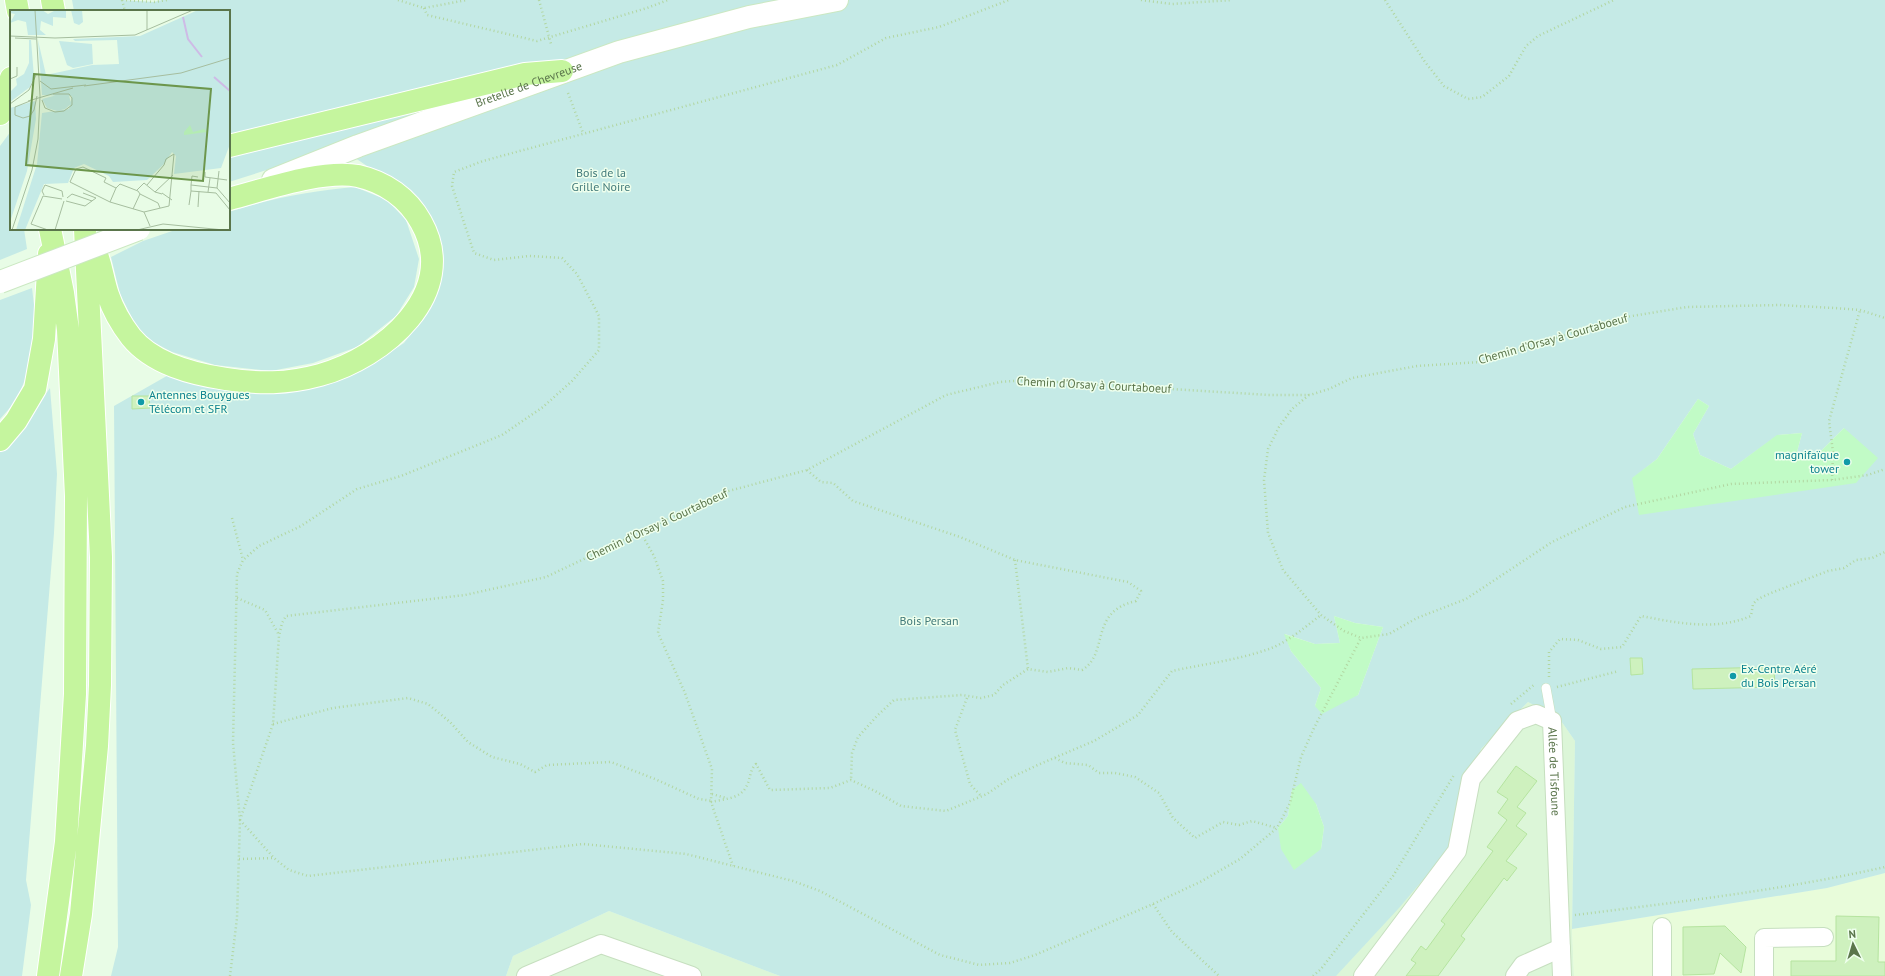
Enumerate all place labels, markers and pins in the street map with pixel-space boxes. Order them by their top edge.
place label: Antennes Bouygues Télécom et SFR [149,387,250,416]
marker: Antennes Bouygues Télécom et SFR [136,397,146,407]
place label: magnifaïque tower [1775,447,1839,476]
marker: magnifaïque tower [1842,457,1852,467]
place label: Ex-Centre Aéré du Bois Persan [1741,661,1817,690]
marker: Ex-Centre Aéré du Bois Persan [1728,671,1738,681]

